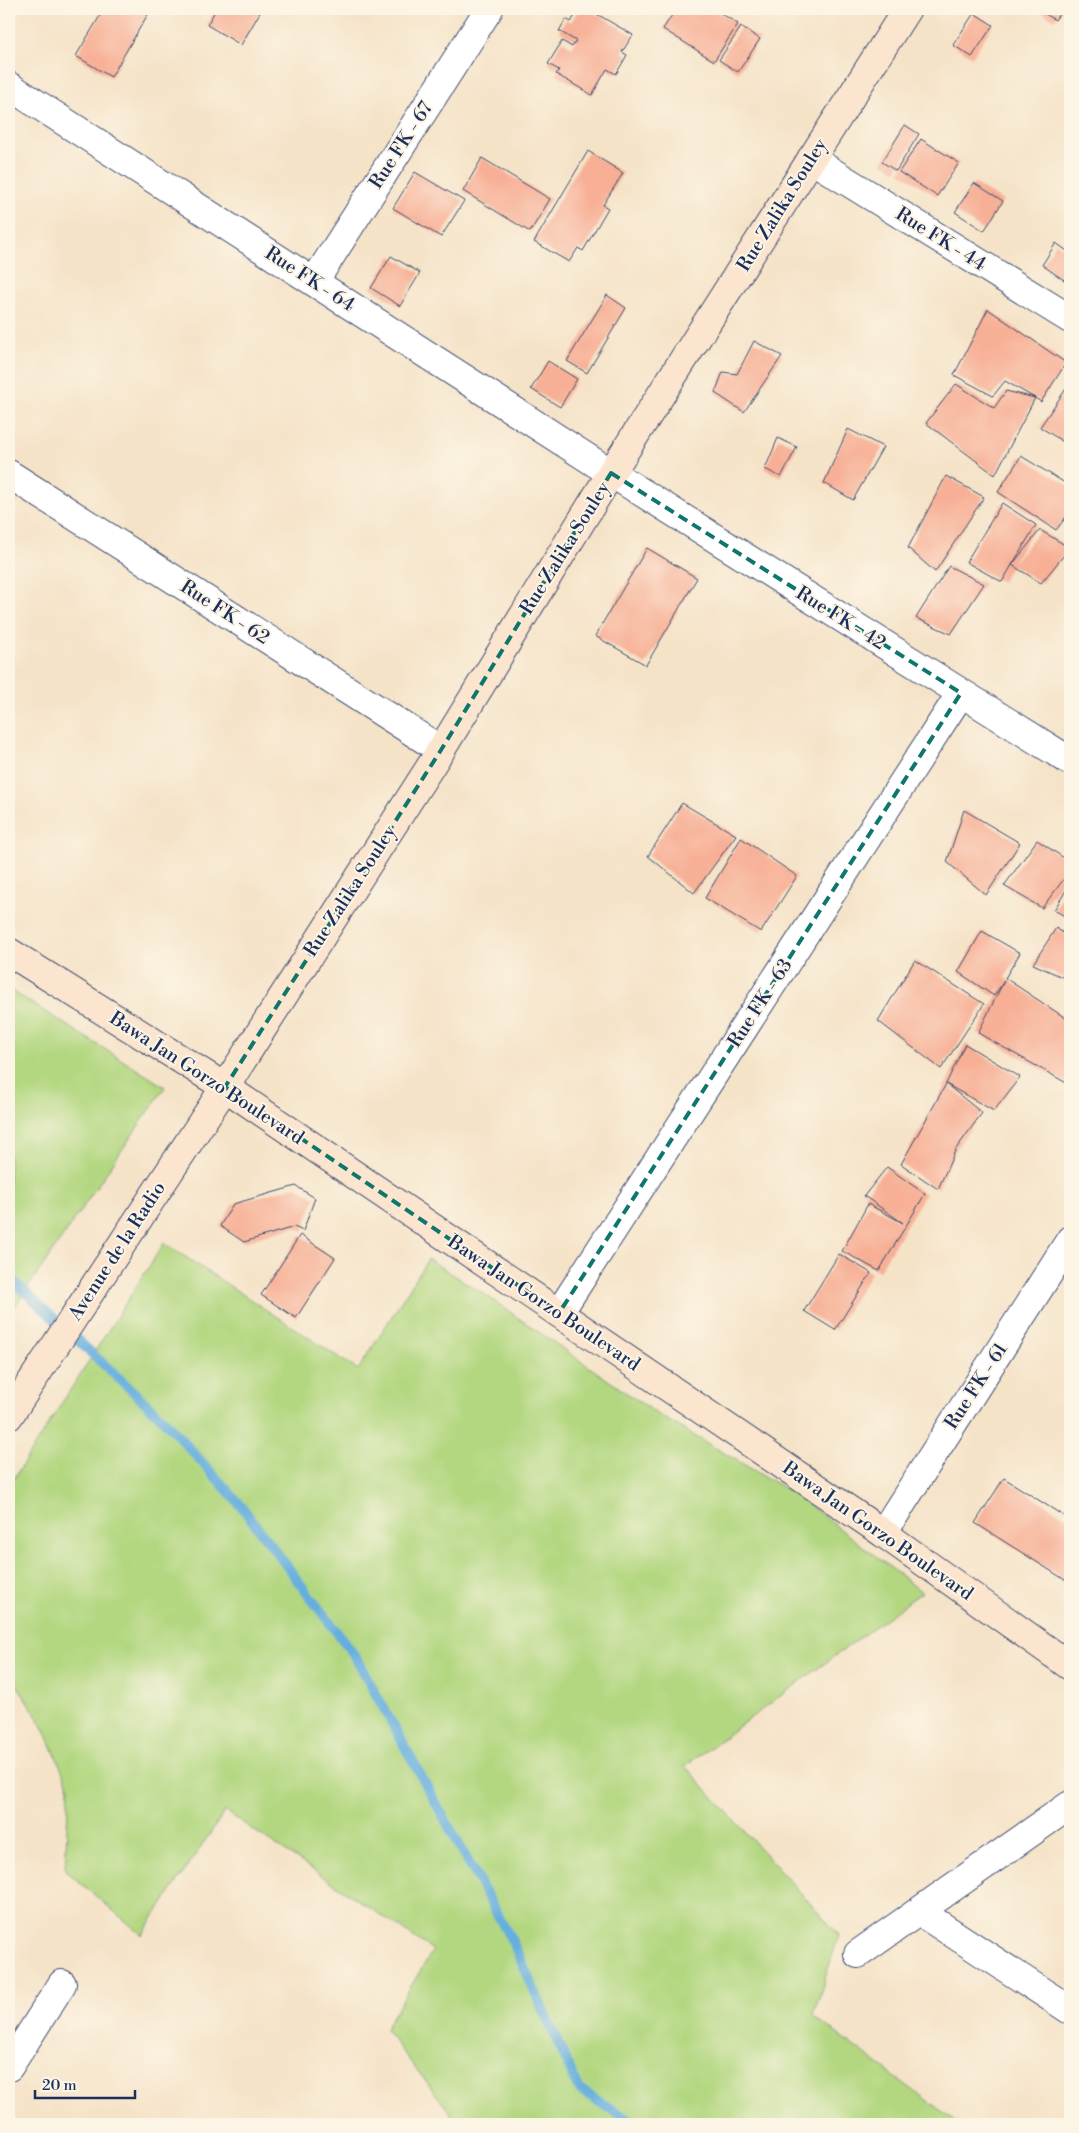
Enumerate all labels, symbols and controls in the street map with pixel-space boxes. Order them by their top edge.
street label: Rue FK - 67 [364,96,438,193]
street label: Rue Zalika Souley [731,133,833,276]
street label: Rue FK - 44 [891,202,991,276]
street label: Rue FK - 64 [261,241,359,317]
street label: Rue Zalika Souley [514,476,616,619]
street label: Rue FK - 62 [176,574,274,650]
street label: Rue FK - 42 [792,581,890,655]
street label: Rue Zalika Souley [298,820,402,961]
street label: Rue FK - 63 [722,954,798,1052]
street label: Bawa Jan Gorzo Boulevard [104,1006,309,1150]
street label: Avenue de la Radio [63,1177,171,1326]
street label: Bawa Jan Gorzo Boulevard [442,1229,645,1377]
street label: Rue FK - 61 [939,1338,1013,1434]
street label: Bawa Jan Gorzo Boulevard [777,1456,978,1606]
scale bar [35,2068,135,2100]
text: 20 m [42,2076,77,2095]

